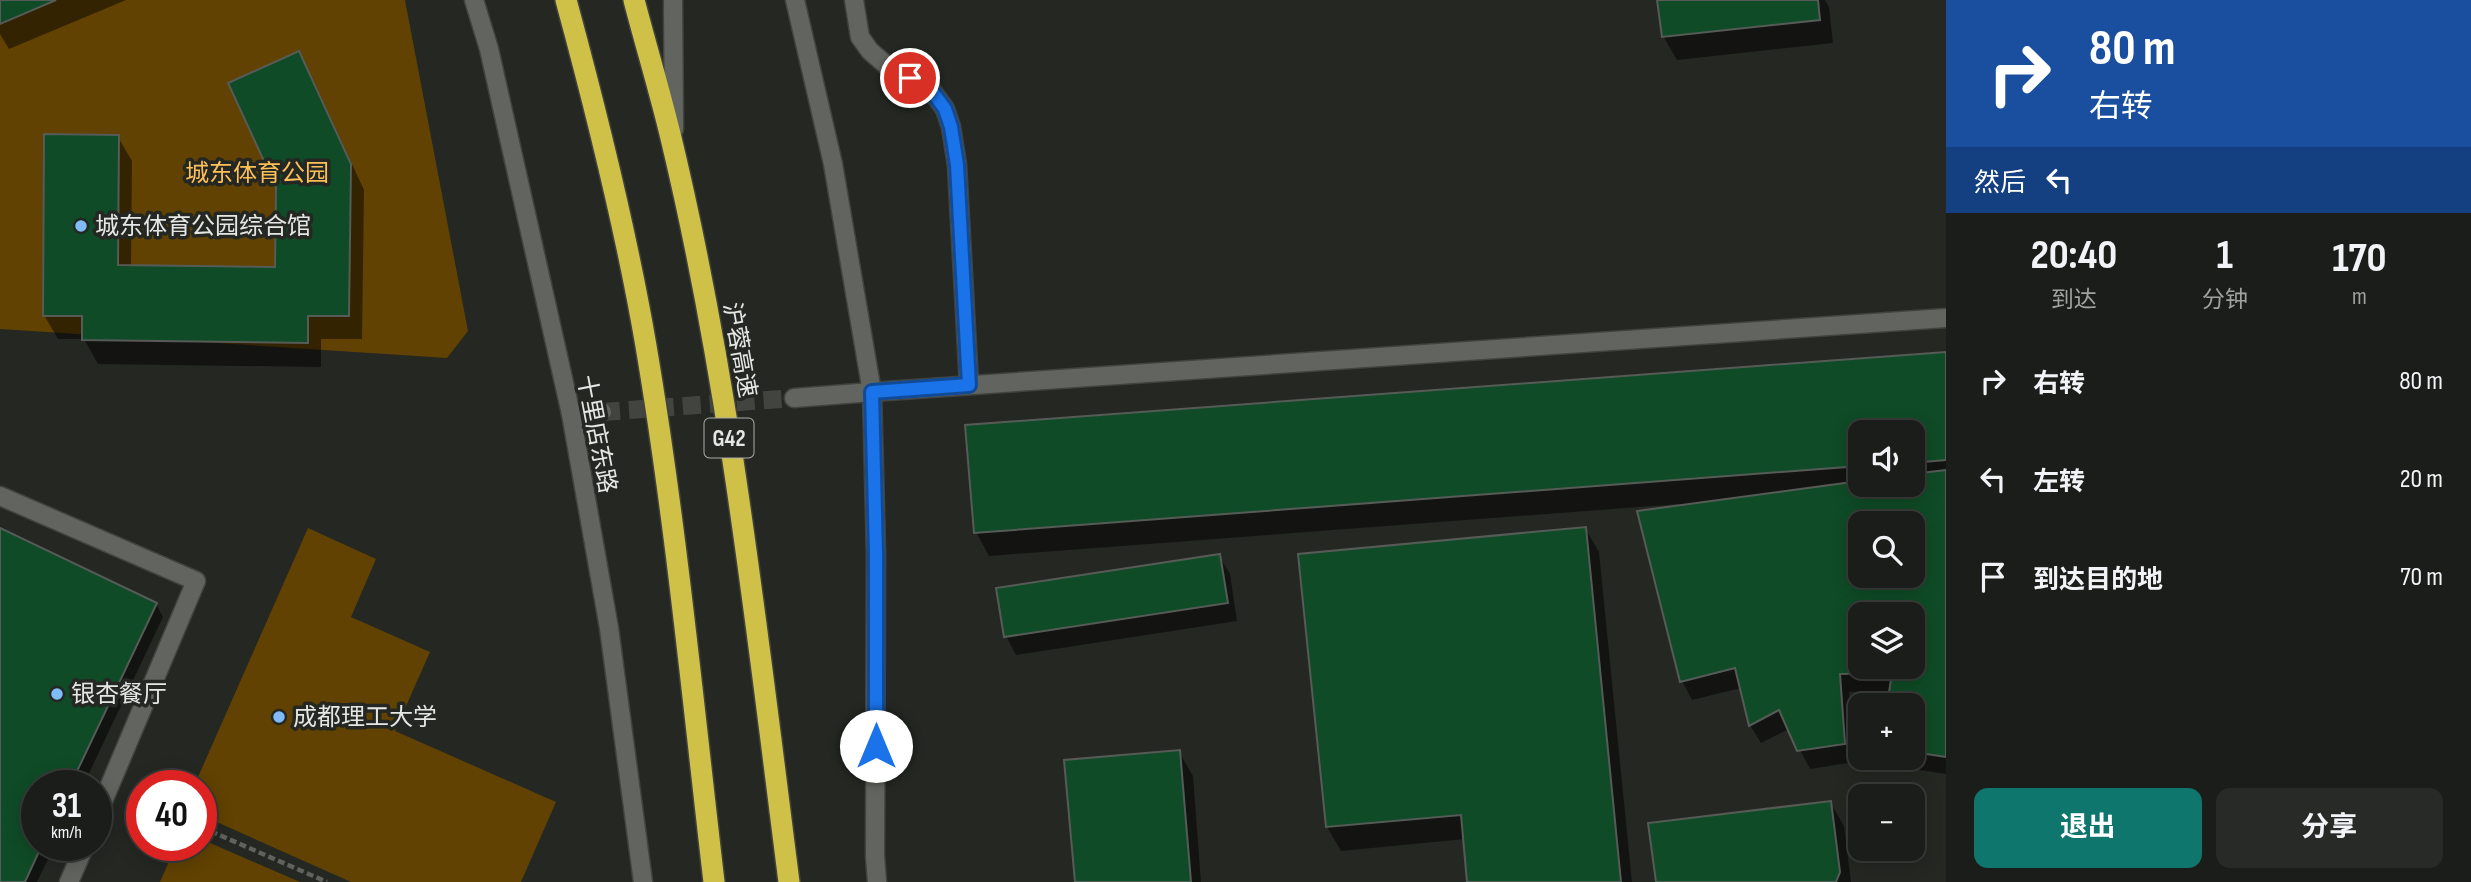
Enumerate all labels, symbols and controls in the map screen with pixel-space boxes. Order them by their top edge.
text: 80 m [2089,20,2176,79]
icon: right [1974,28,2065,119]
pin [880,48,940,108]
icon: arrive [891,59,929,97]
text: 右转 [2089,88,2153,127]
park label: 城东体育公园 [185,159,329,188]
icon: left [2040,161,2078,199]
text: 然后 [1974,168,2026,199]
place label: 城东体育公园综合馆 [95,212,311,241]
marker: 城东体育公园综合馆 [73,218,89,234]
text: 20:40 [2030,230,2117,281]
text: 1 [2216,230,2233,281]
text: 170 [2332,233,2387,284]
text: m [2352,283,2367,311]
text: 到达 [2051,286,2097,314]
text: 分钟 [2202,286,2248,314]
street label: 沪蓉高速 [717,300,762,400]
icon: right [1974,362,2012,400]
text: 80 m [2399,366,2443,397]
text: 右转 [2033,369,2085,400]
street label: 十里店东路 [571,372,622,496]
road number: G42 [704,418,754,458]
map controls [1848,420,1925,861]
button: sound [1848,420,1925,497]
icon: left [1974,460,2012,498]
text: 20 m [2400,464,2443,495]
text: 左转 [2033,467,2085,498]
button: search [1848,511,1925,588]
icon: arrive [1974,558,2012,596]
text: 70 m [2400,562,2443,593]
text: 到达目的地 [2033,565,2163,596]
button: layers [1848,602,1925,679]
place label: 银杏餐厅 [71,680,167,709]
marker: 银杏餐厅 [49,686,65,702]
button: + [1848,693,1925,770]
place label: 成都理工大学 [293,703,437,732]
marker: 成都理工大学 [271,709,287,725]
position arrow [839,709,913,783]
speed limit sign: 40 [126,770,217,861]
button: − [1848,784,1925,861]
text: 31 [52,785,81,828]
button: 退出 [1974,788,2202,868]
button: 分享 [2216,788,2443,868]
text: km/h [51,822,82,843]

